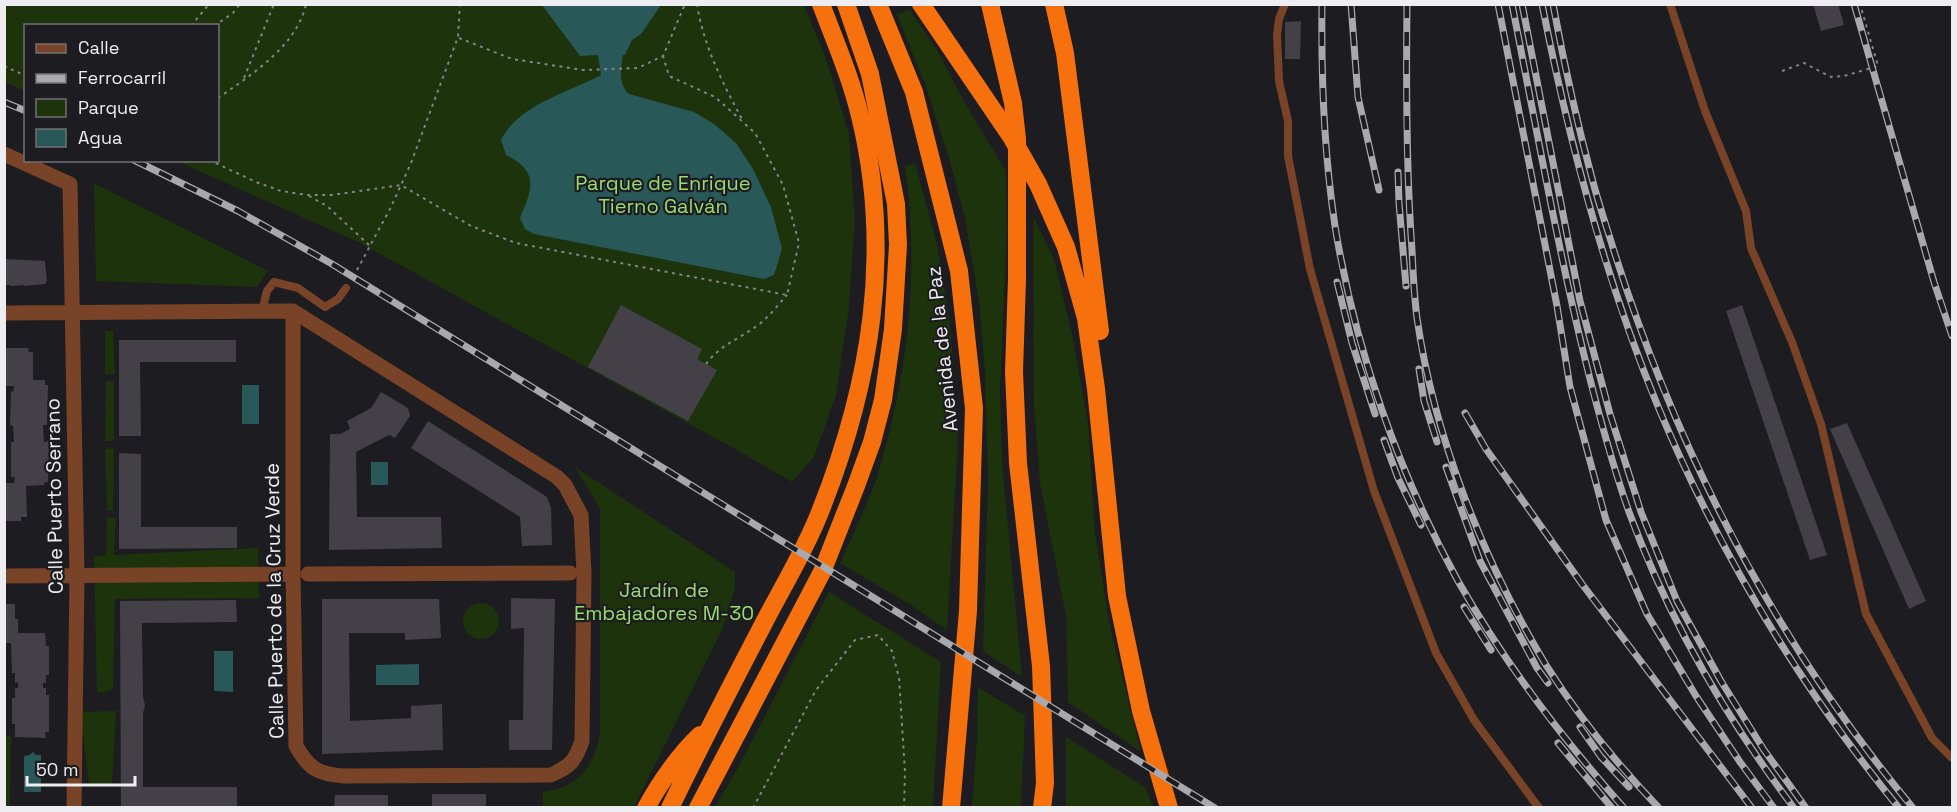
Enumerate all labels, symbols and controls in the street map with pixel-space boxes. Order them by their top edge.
legend [24,24,219,162]
text: Calle [78,36,119,59]
text: Ferrocarril [78,66,166,89]
text: Parque [78,96,139,119]
text: Agua [78,126,122,149]
park label: Parque de Enrique Tierno Galván [575,170,751,219]
street label: Avenida de la Paz [920,265,964,433]
street label: Calle Puerto Serrano [39,398,69,594]
street label: Calle Puerto de la Cruz Verde [259,463,289,739]
park label: Jardín de Embajadores M-30 [574,577,754,626]
scale bar [27,749,135,787]
text: 50 m [36,758,78,781]

